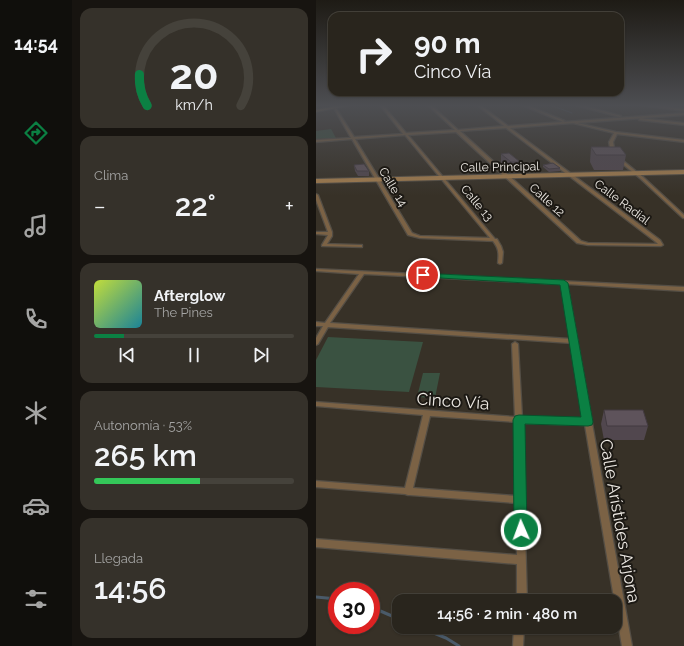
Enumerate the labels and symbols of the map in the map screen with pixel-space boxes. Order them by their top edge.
street label: Calle Principal [460,159,540,175]
street label: Calle 14 [376,165,410,209]
street label: Calle Radial [592,177,653,228]
street label: Calle 12 [526,180,568,220]
street label: Calle 13 [458,182,496,224]
pin [406,258,440,292]
street label: Cinco Vía [416,388,490,414]
street label: Calle Arístides Arjona [596,438,644,604]
position arrow [500,509,542,551]
speed limit sign: 30 [328,582,380,634]

